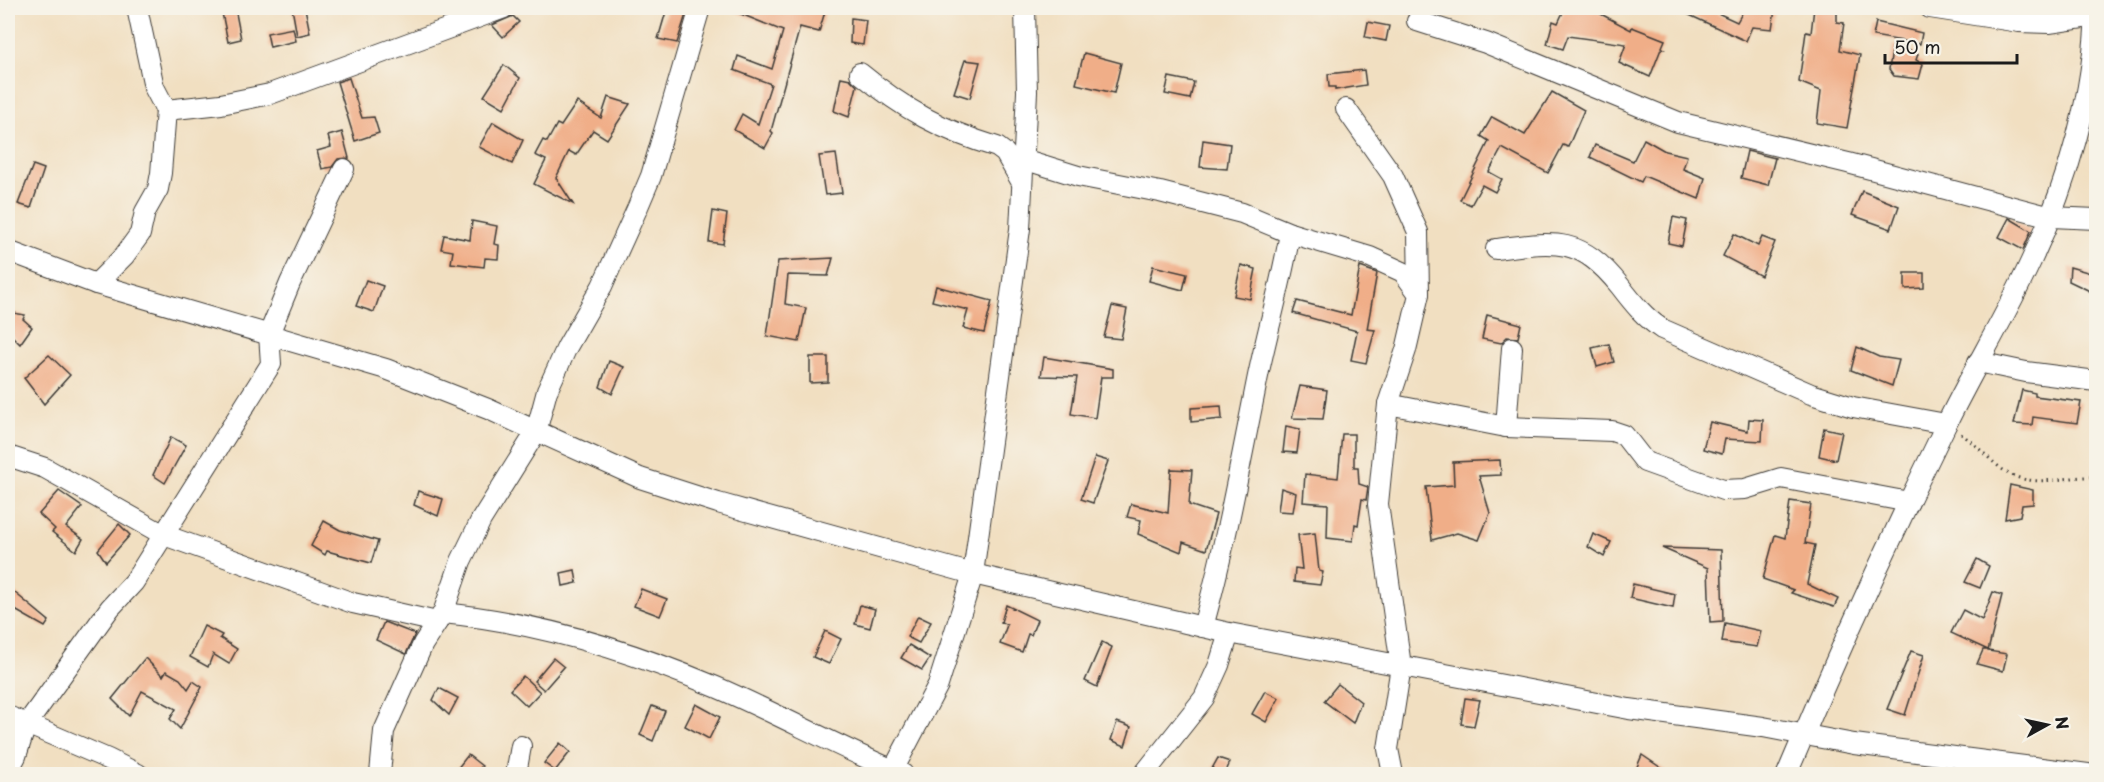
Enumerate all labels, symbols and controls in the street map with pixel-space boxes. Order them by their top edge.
scale bar [1885,27,2017,65]
text: 50 m [1894,33,1941,60]
north arrow [2017,695,2077,755]
text: N [2050,715,2076,731]

